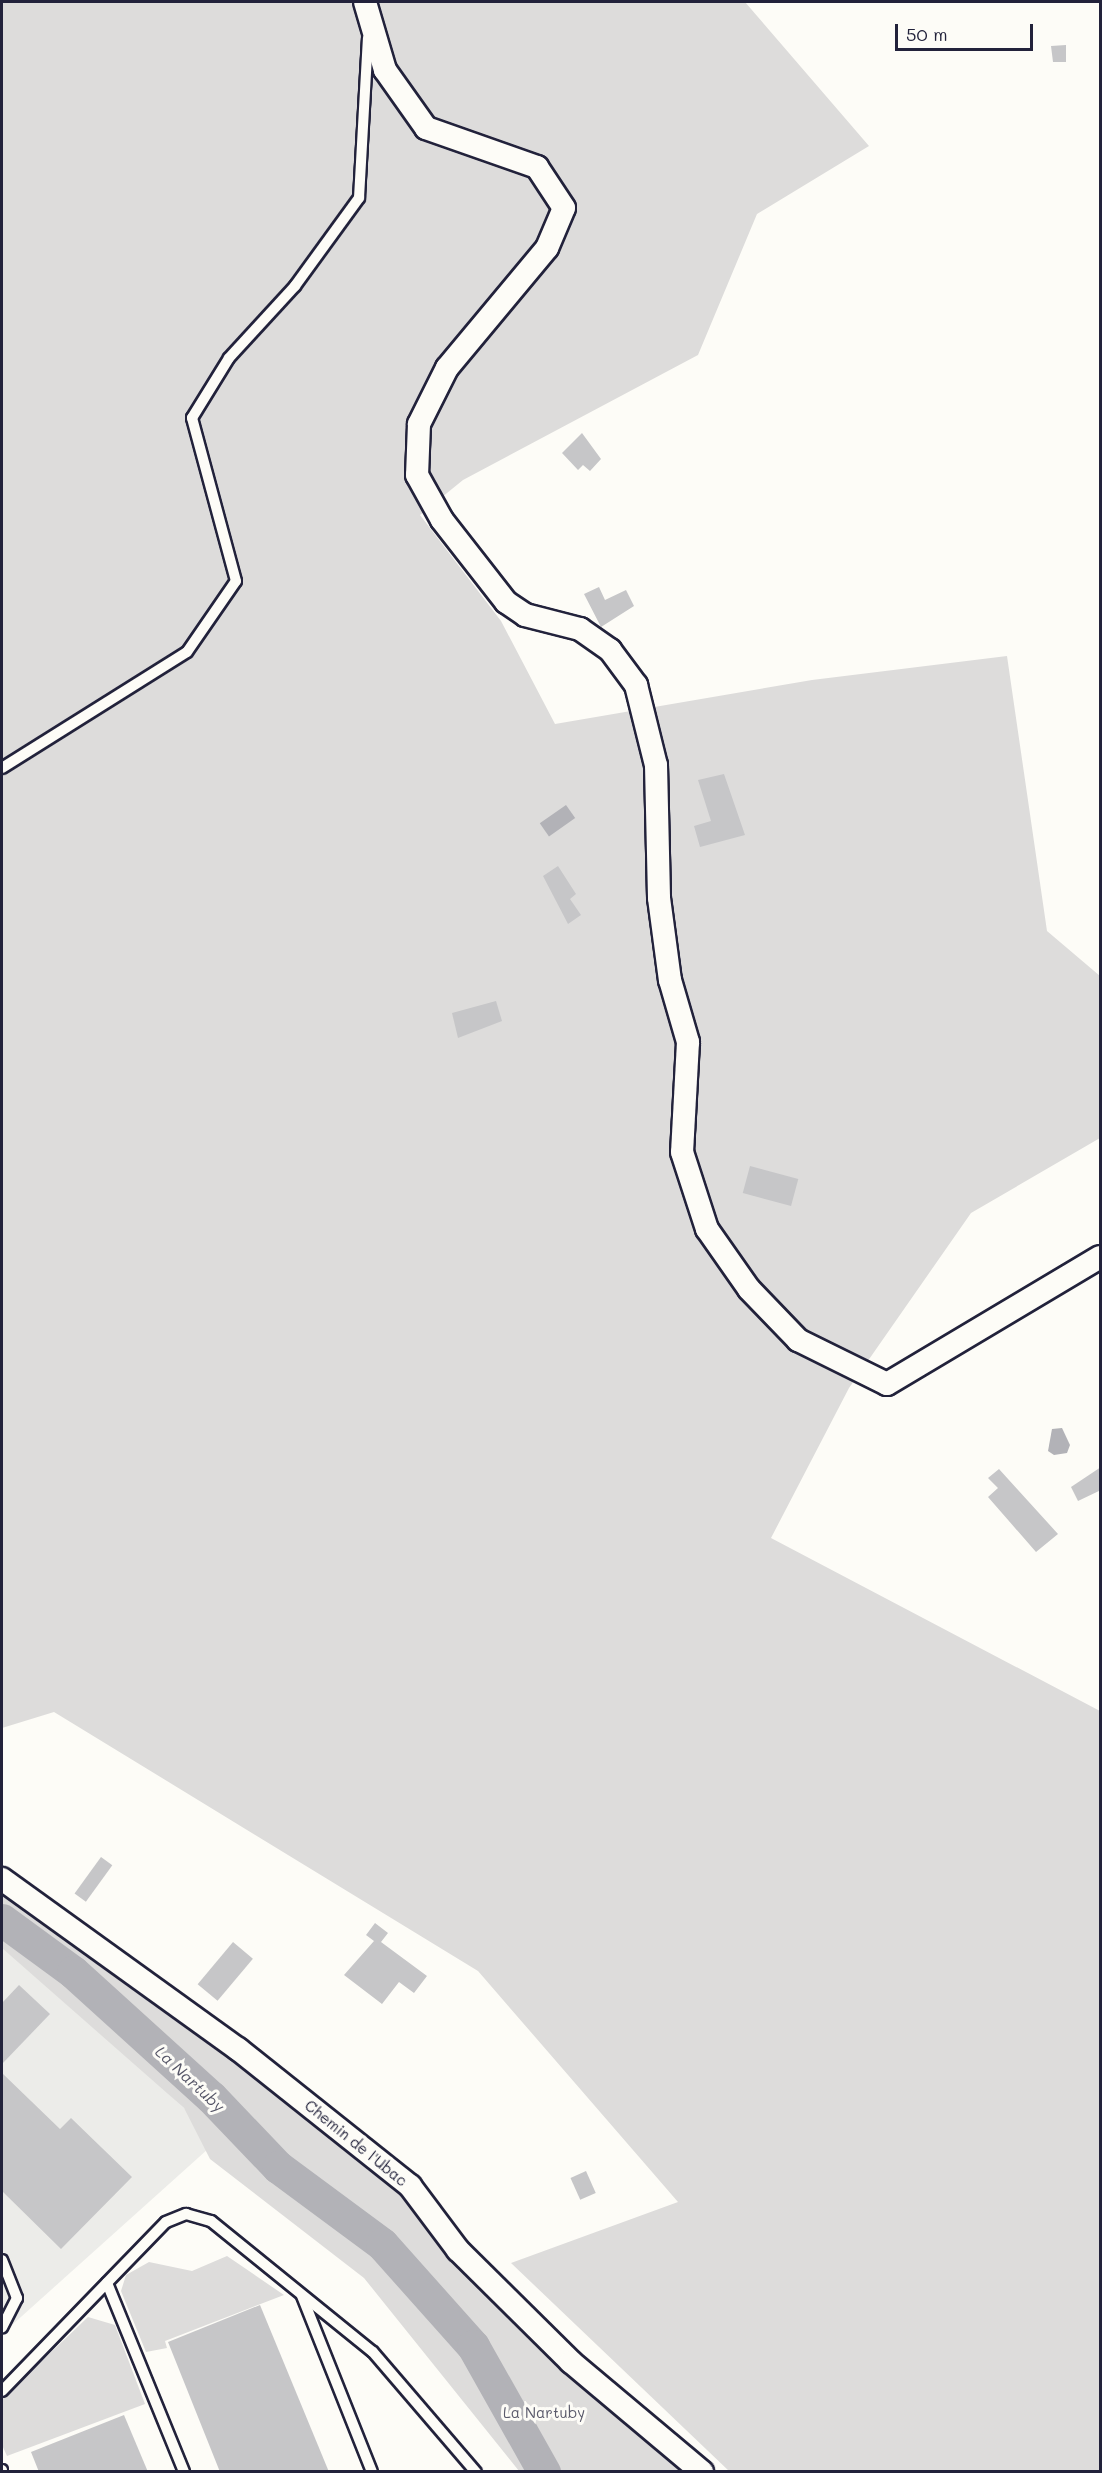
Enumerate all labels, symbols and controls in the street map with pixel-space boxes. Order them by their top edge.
scale bar [898,12,1036,50]
text: 50 m [906,22,948,46]
water label: La Nartuby [151,2042,229,2116]
street label: Chemin de l'Ubac [301,2096,411,2190]
park label: La Nartuby [503,2404,585,2422]

